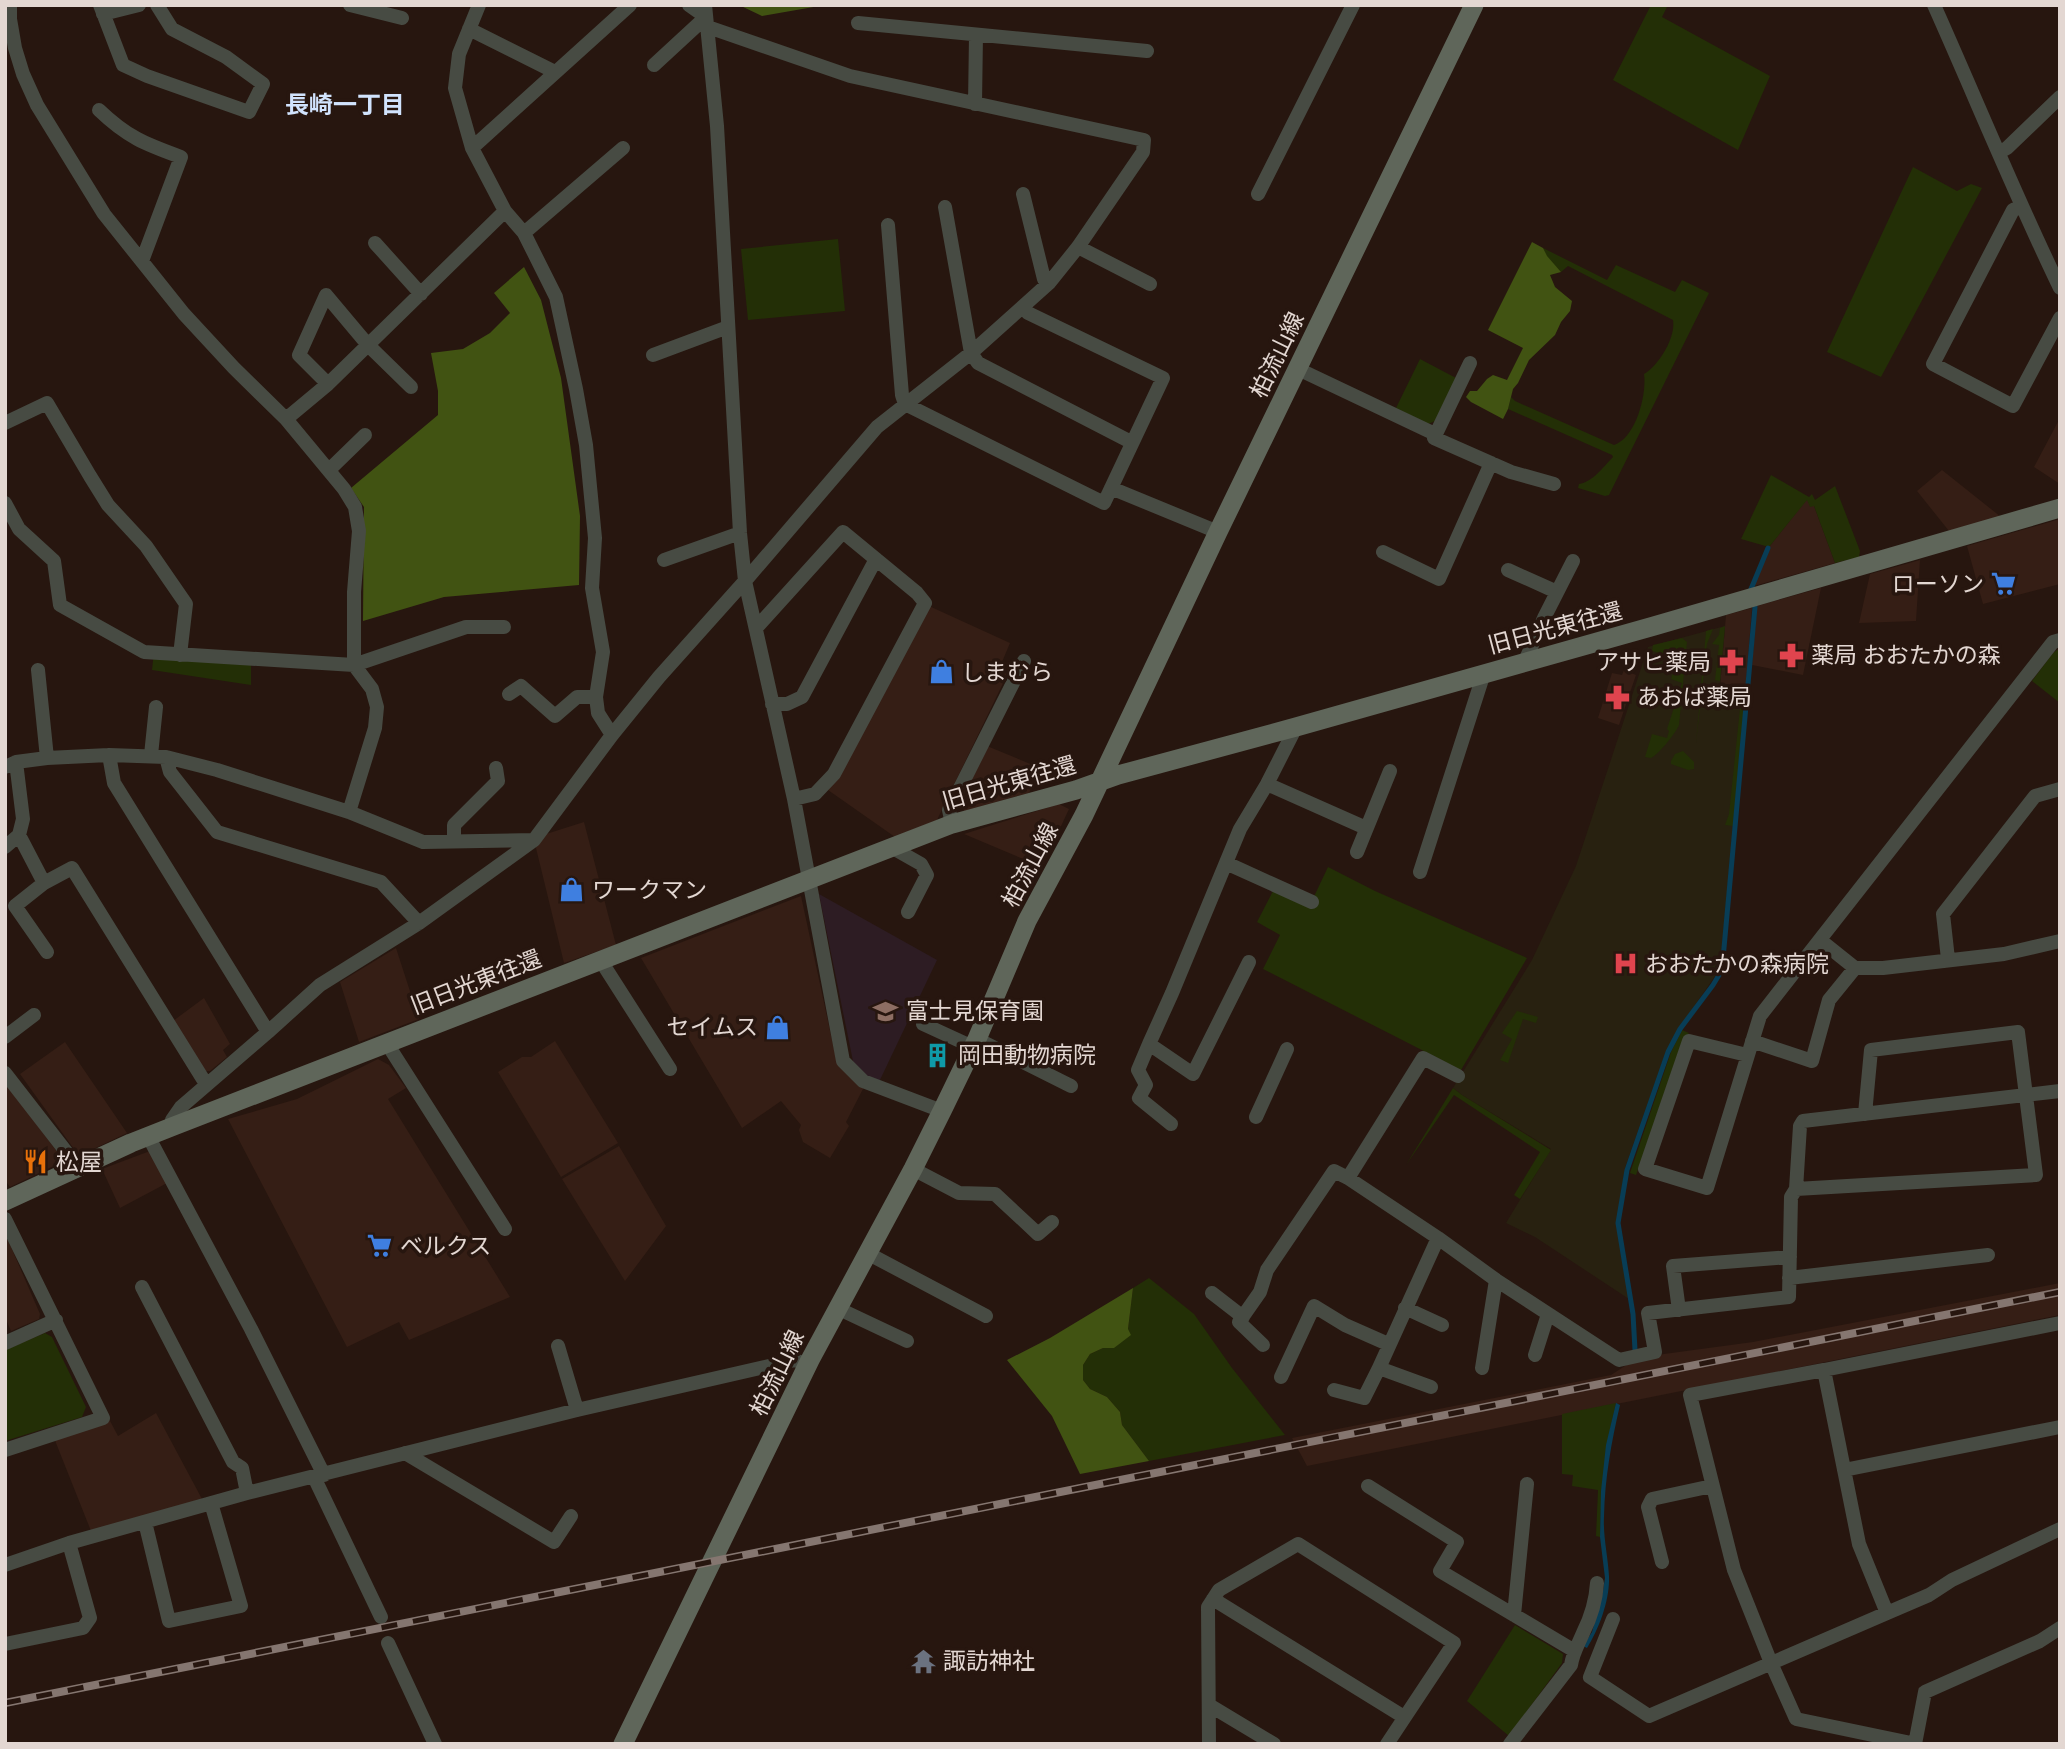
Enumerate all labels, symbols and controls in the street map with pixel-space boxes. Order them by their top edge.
district label: 長崎一丁目 [285,90,405,119]
street label: 柏流山線 [1244,308,1309,402]
place label: ローソン [1892,570,1984,597]
supermarket icon: ローソン [1990,570,2018,598]
street label: 旧日光東往還 [1485,597,1625,658]
pharmacy icon: 薬局 おおたかの森 [1777,641,1805,669]
place label: 薬局 おおたかの森 [1811,641,2001,668]
place label: アサヒ薬局 [1596,648,1711,675]
pharmacy icon: アサヒ薬局 [1717,648,1745,676]
shop icon: しまむら [927,658,955,686]
place label: しまむら [961,658,1053,685]
pharmacy icon: あおば薬局 [1603,683,1631,711]
place label: あおば薬局 [1637,683,1752,710]
street label: 旧日光東往還 [939,751,1079,815]
street label: 柏流山線 [996,818,1063,912]
shop icon: ワークマン [558,876,586,904]
place label: ワークマン [592,876,707,903]
street label: 旧日光東往還 [407,944,545,1019]
hospital icon: おおたかの森病院 [1611,950,1639,978]
place label: おおたかの森病院 [1645,950,1829,977]
school or university icon: 富士見保育園 [872,997,900,1025]
place label: 富士見保育園 [906,997,1044,1024]
place label: セイムス [666,1013,758,1040]
shop icon: セイムス [764,1013,792,1041]
building icon: 岡田動物病院 [924,1041,952,1069]
place label: 岡田動物病院 [958,1041,1096,1068]
restaurant icon: 松屋 [22,1148,50,1176]
place label: 松屋 [56,1148,102,1175]
supermarket icon: ベルクス [366,1232,394,1260]
place label: ベルクス [400,1232,491,1259]
street label: 柏流山線 [744,1326,809,1420]
temple icon: 諏訪神社 [909,1647,937,1675]
place label: 諏訪神社 [943,1647,1035,1674]

